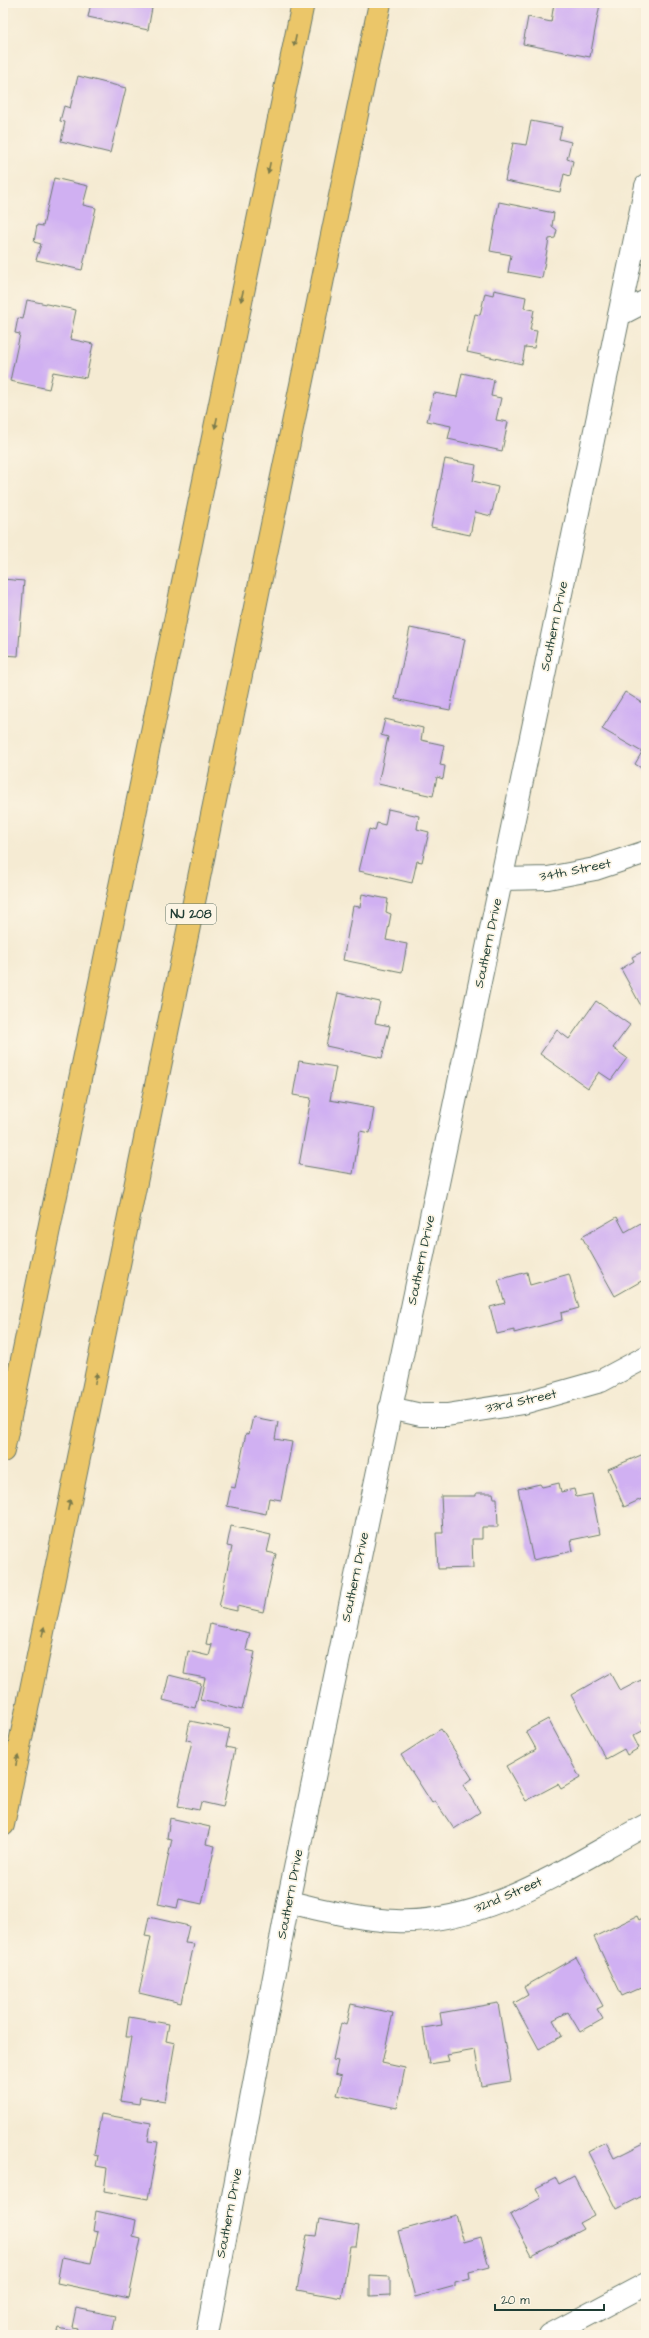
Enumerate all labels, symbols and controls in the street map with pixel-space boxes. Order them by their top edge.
one-way arrow [291,35,297,47]
one-way arrow [265,162,271,175]
one-way arrow [239,290,245,302]
one-way arrow [212,417,218,429]
street label: Southern Drive [536,580,572,672]
street label: 34th Street [538,854,613,886]
street label: Southern Drive [470,897,506,989]
road number: NJ 208 [166,904,216,924]
street label: Southern Drive [403,1214,439,1306]
one-way arrow [93,1372,99,1384]
street label: 33rd Street [484,1385,559,1417]
one-way arrow [67,1499,73,1511]
street label: Southern Drive [337,1531,373,1623]
one-way arrow [40,1626,46,1638]
one-way arrow [14,1753,20,1766]
street label: Southern Drive [272,1848,308,1940]
street label: 32nd Street [471,1872,546,1917]
street label: Southern Drive [211,2167,247,2259]
scale bar [495,2286,604,2312]
text: 20 m [501,2292,530,2309]

